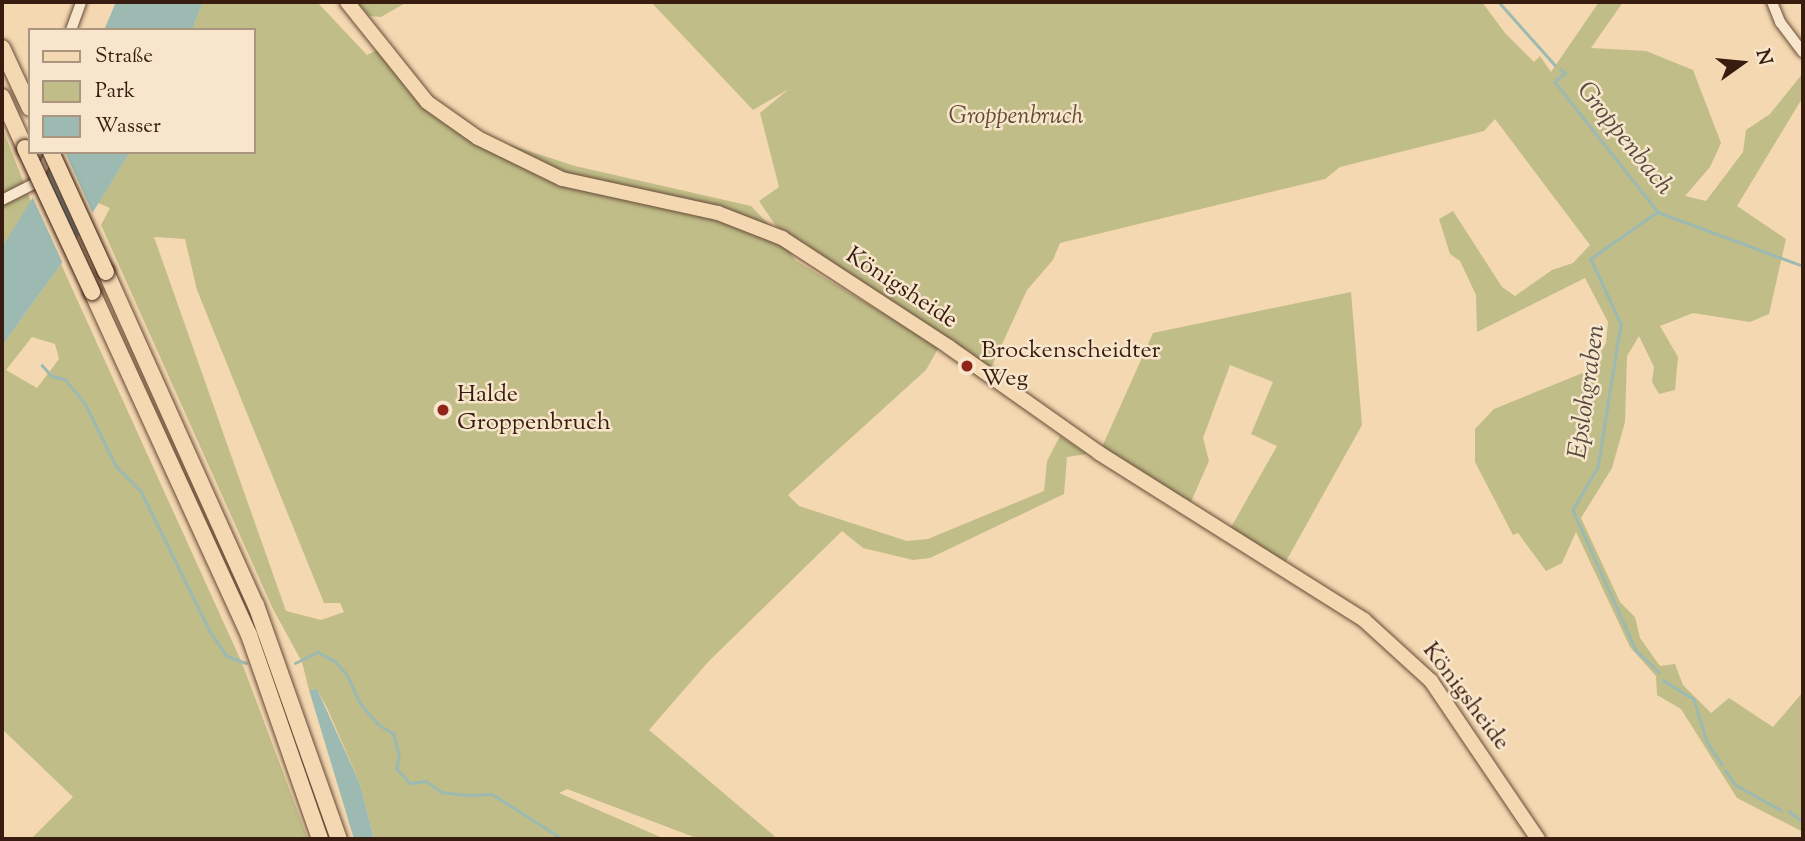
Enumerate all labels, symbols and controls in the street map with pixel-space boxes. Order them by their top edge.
legend [28,28,256,154]
north arrow [1707,28,1777,98]
text: Straße [95,42,153,72]
text: N [1748,47,1778,68]
water label: Groppenbach [1569,76,1679,202]
text: Park [95,77,135,107]
park label: Groppenbruch [949,104,1083,132]
text: Wasser [95,112,161,142]
street label: Königsheide [840,242,962,336]
water label: Epslohgraben [1563,323,1613,461]
place label: Brockenscheidter Weg [981,338,1161,394]
marker: Brockenscheidter Weg [959,358,975,374]
place label: Halde Groppenbruch [457,382,611,438]
marker: Halde Groppenbruch [435,402,451,418]
street label: Königsheide [1415,637,1515,757]

